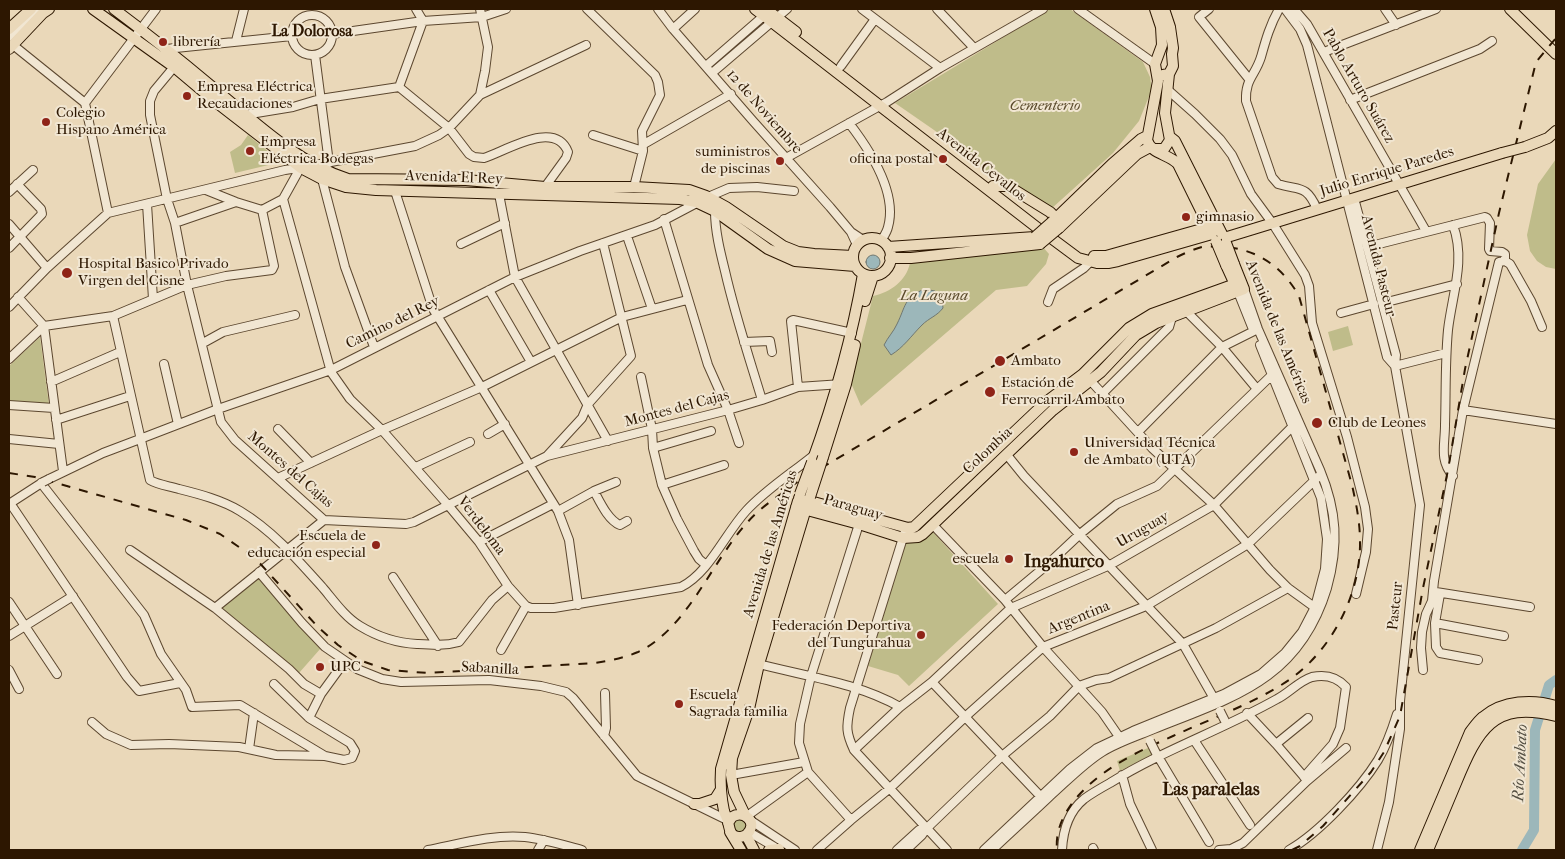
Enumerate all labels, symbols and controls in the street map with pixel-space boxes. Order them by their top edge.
district label: La Dolorosa [271,22,353,42]
street label: Pablo Arturo Suárez [1318,26,1398,146]
place label: librería [173,33,221,51]
marker: librería [157,36,169,48]
street label: 12 de Noviembre [722,66,806,158]
place label: Empresa Eléctrica Recaudaciones [197,78,313,113]
marker: Empresa Eléctrica Recaudaciones [181,90,193,102]
park label: Cementerio [1010,97,1080,115]
place label: Colegio Hispano América [56,104,166,139]
marker: Colegio Hispano América [40,116,52,128]
street label: Avenida Cevallos [933,125,1029,205]
place label: Empresa Eléctrica Bodegas [260,133,373,168]
place label: suministros de piscinas [696,143,770,178]
street label: Julio Enrique Paredes [1318,143,1456,201]
marker: Empresa Eléctrica Bodegas [244,145,256,157]
place label: oficina postal [849,150,933,168]
marker: oficina postal [937,153,949,165]
marker: suministros de piscinas [774,155,786,167]
street label: Avenida El Rey [405,167,503,189]
place label: gimnasio [1196,208,1254,226]
marker: gimnasio [1180,211,1192,223]
street label: Avenida Pasteur [1357,213,1399,319]
place label: Hospital Basico Privado Virgen del Cisne [78,255,229,290]
street label: Avenida de las Américas [1241,258,1315,406]
marker: Hospital Basico Privado Virgen del Cisne [60,266,74,280]
park label: La Laguna [900,287,968,305]
street label: Camino del Rey [343,293,443,353]
place label: Ambato [1011,352,1061,370]
marker: Ambato [993,354,1007,368]
place label: Estación de Ferrocarril Ambato [1001,374,1125,409]
marker: Estación de Ferrocarril Ambato [983,385,997,399]
street label: Montes del Cajas [623,386,731,432]
place label: Club de Leones [1328,414,1426,432]
marker: Club de Leones [1310,416,1324,430]
street label: Colombia [960,424,1016,478]
street label: Montes del Cajas [244,428,336,512]
place label: Universidad Técnica de Ambato (UTA) [1084,434,1215,469]
marker: Universidad Técnica de Ambato (UTA) [1068,446,1080,458]
street label: Avenida de las Américas [740,468,802,620]
street label: Paraguay [821,491,885,525]
street label: Verdeloma [453,493,509,559]
street label: Uruguay [1113,508,1173,552]
place label: Escuela de educación especial [247,527,366,562]
marker: Escuela de educación especial [370,539,382,551]
place label: escuela [953,550,999,568]
district label: Ingahurco [1024,552,1104,574]
marker: escuela [1003,553,1015,565]
street label: Pasteur [1384,581,1408,631]
street label: Argentina [1045,597,1113,639]
place label: Federación Deportiva del Tungurahua [772,617,911,652]
marker: Federación Deportiva del Tungurahua [915,629,927,641]
place label: UPC [330,658,361,676]
street label: Sabanilla [461,658,519,680]
marker: UPC [314,661,326,673]
place label: Escuela Sagrada familia [689,686,788,721]
marker: Escuela Sagrada familia [673,698,685,710]
water label: Río Ambato [1509,724,1533,802]
district label: Las paralelas [1162,780,1260,802]

